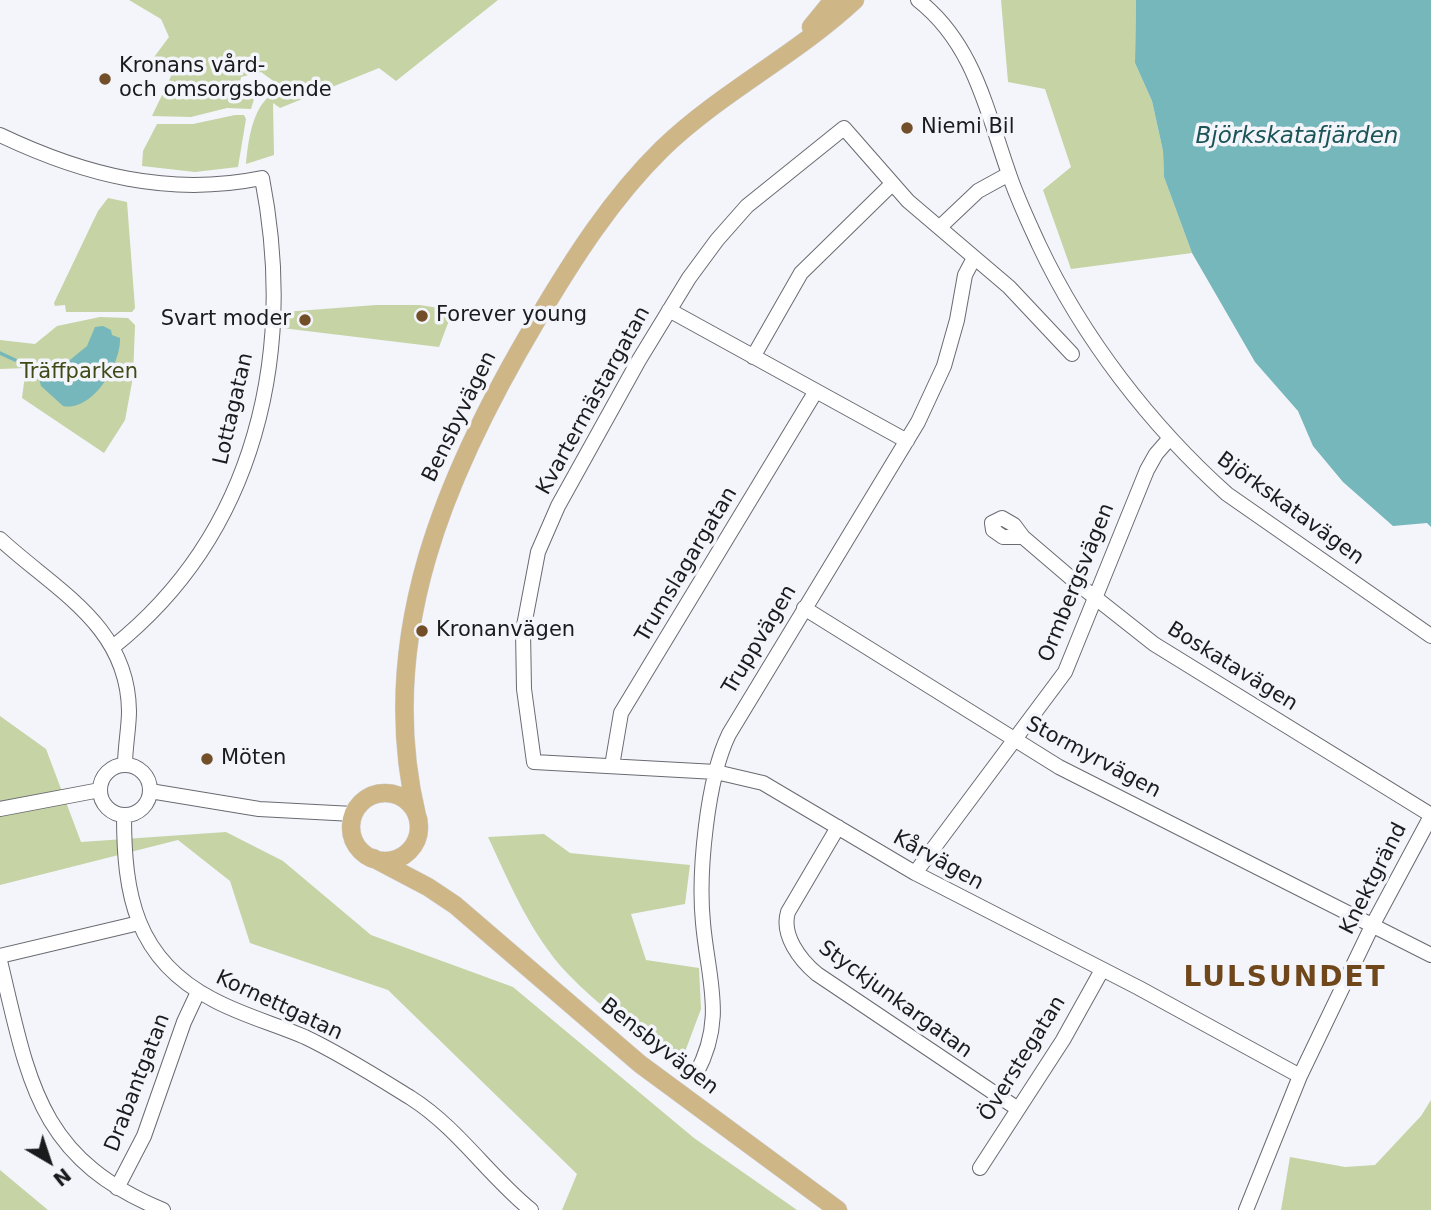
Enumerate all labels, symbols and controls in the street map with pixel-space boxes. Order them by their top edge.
place label: Kronans vård- och omsorgsboende [119,54,332,104]
marker: Kronans vård- och omsorgsboende [97,71,113,87]
place label: Niemi Bil [921,115,1015,141]
marker: Niemi Bil [899,120,915,136]
water label: Björkskatafjärden [1196,123,1398,151]
street label: Kvartermästargatan [532,302,656,500]
place label: Forever young [436,303,587,329]
place label: Svart moder [161,307,291,333]
marker: Forever young [414,308,430,324]
marker: Svart moder [297,312,313,328]
street label: Bensbyvägen [418,348,502,486]
street label: Lottagatan [209,351,259,467]
park label: Träffparken [20,360,138,386]
street label: Björkskatavägen [1212,447,1368,571]
street label: Trumslagargatan [631,483,743,647]
street label: Ormbergsvägen [1034,500,1120,666]
street label: Truppvägen [717,581,803,699]
street label: Boskatavägen [1162,617,1302,717]
place label: Kronanvägen [436,618,575,644]
marker: Kronanvägen [414,623,430,639]
street label: Stormyrvägen [1021,712,1165,804]
place label: Möten [221,746,286,772]
marker: Möten [199,751,215,767]
street label: Knektgränd [1335,819,1413,939]
street label: Kårvägen [888,826,988,896]
street label: Styckjunkargatan [813,936,977,1064]
district label: LULSUNDET [1185,962,1385,996]
street label: Kornettgatan [212,966,346,1046]
street label: Överstegatan [974,992,1072,1126]
street label: Bensbyvägen [595,993,723,1101]
street label: Drabantgatan [100,1010,176,1156]
north arrow [14,1126,84,1196]
text: N [49,1164,75,1191]

